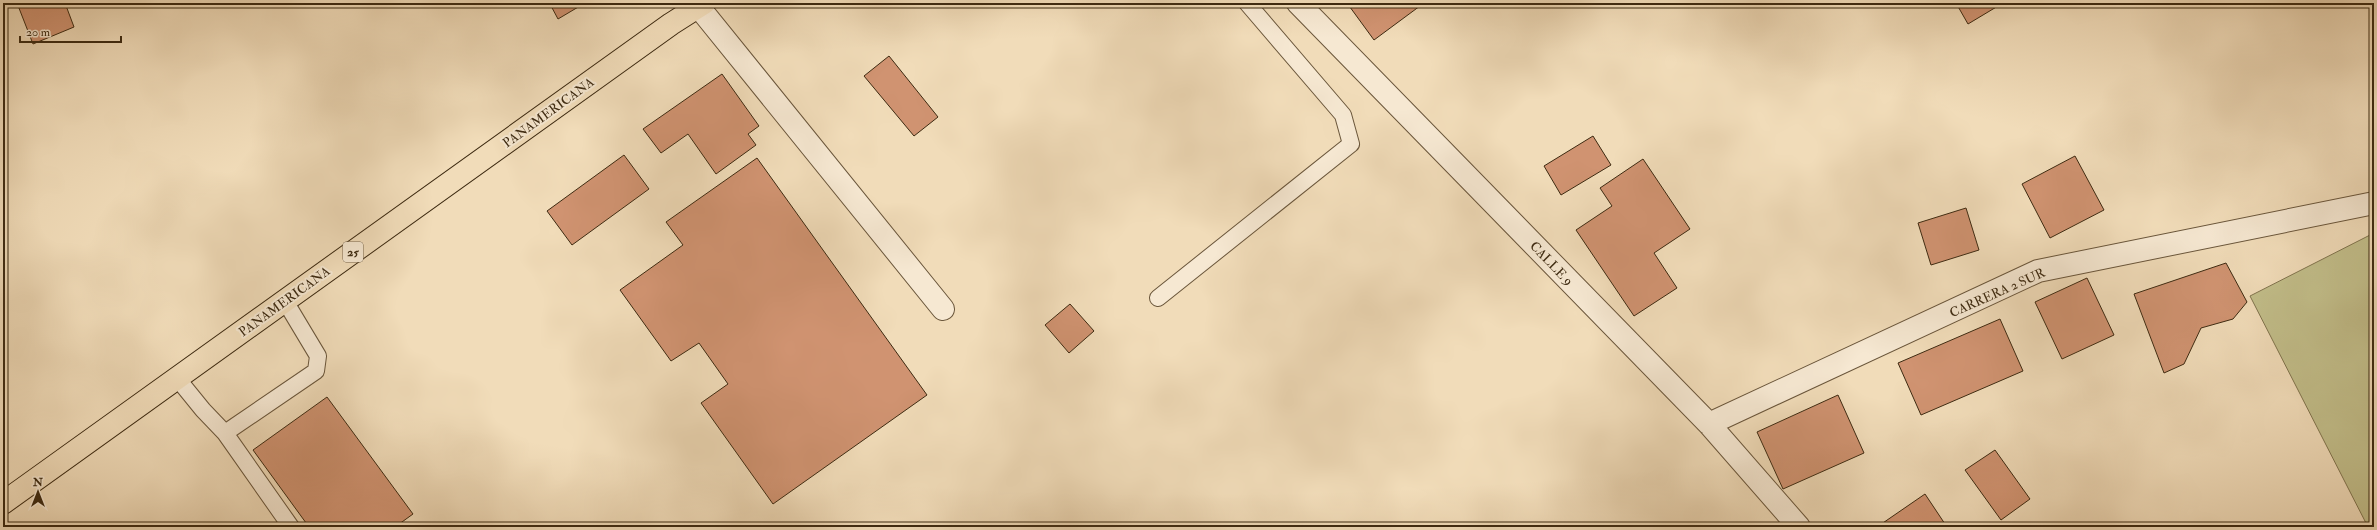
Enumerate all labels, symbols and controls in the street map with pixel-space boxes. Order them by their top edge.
scale bar [20,18,121,44]
text: 20 m [26,25,51,40]
street label: PANAMERICANA [500,74,598,151]
street label: CALLE 9 [1526,238,1576,289]
road number: 25 [343,242,363,262]
street label: PANAMERICANA [236,263,334,340]
street label: CARRERA 2 SUR [1947,264,2048,321]
north arrow [18,472,58,512]
text: N [32,476,44,489]

